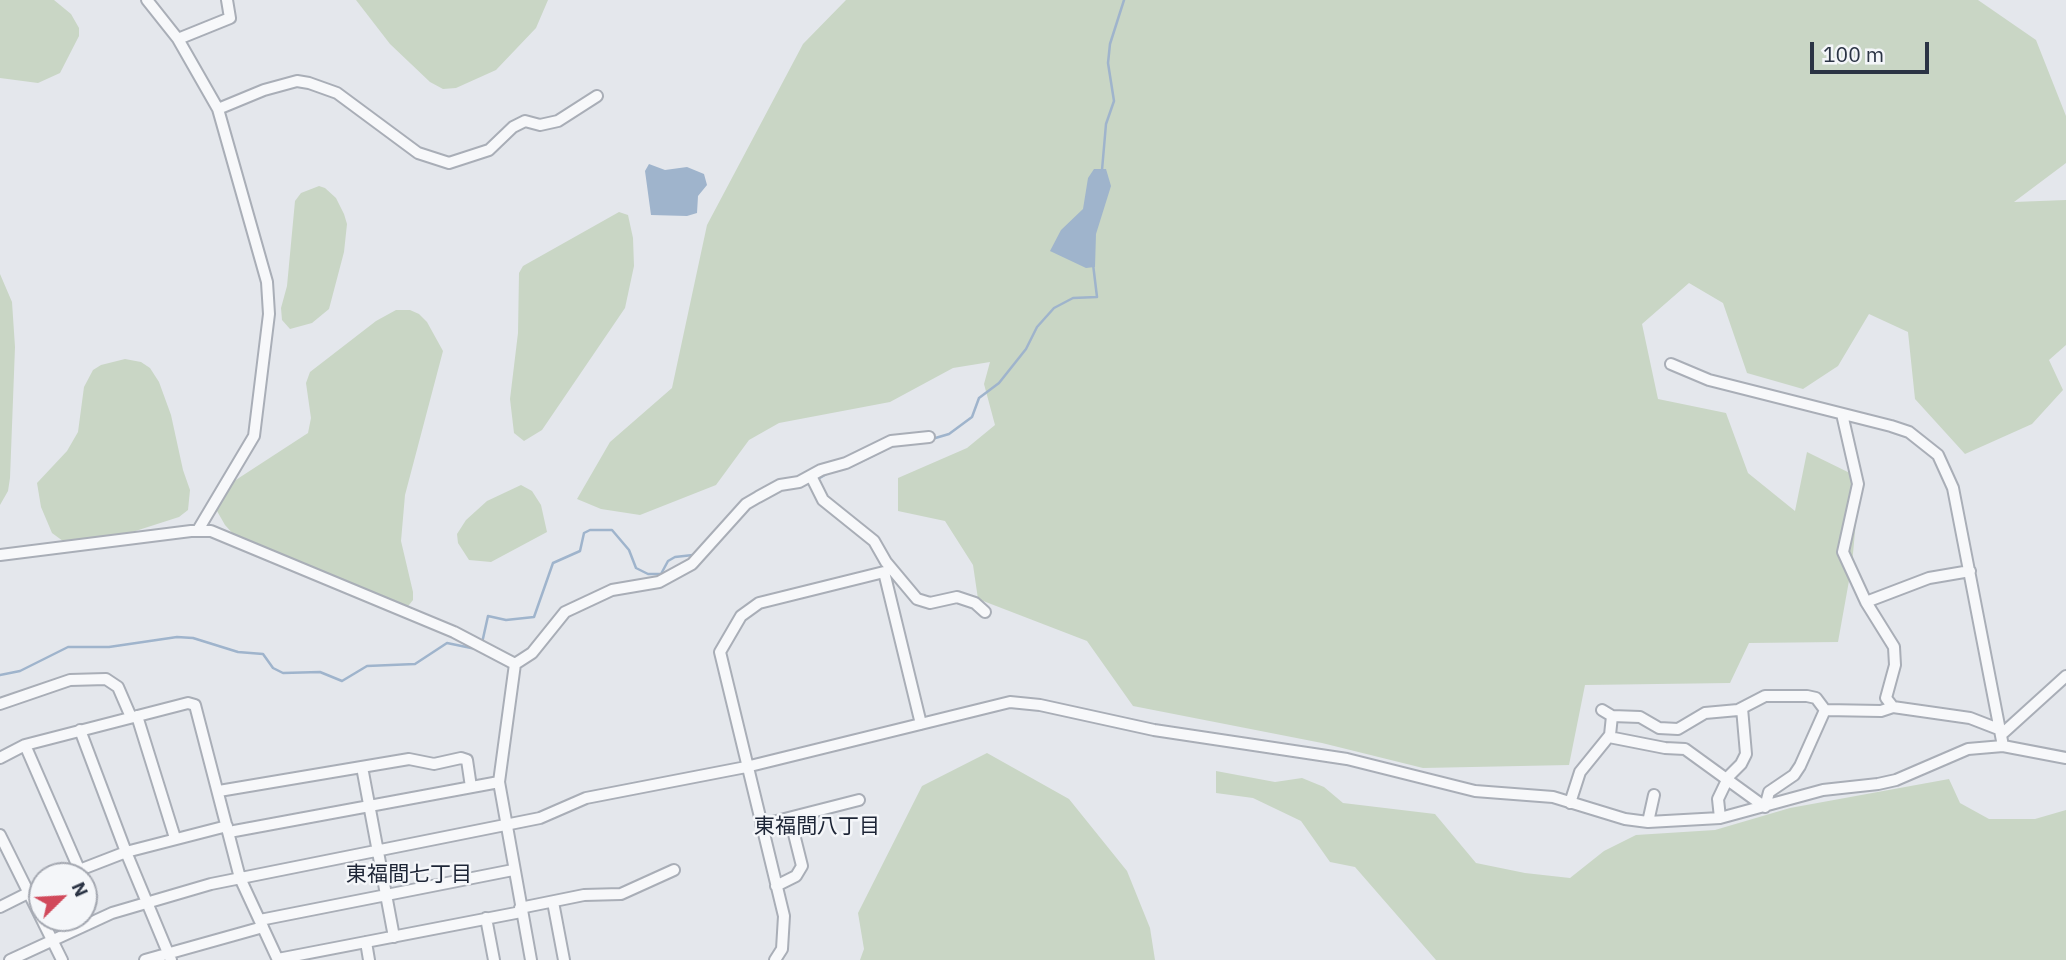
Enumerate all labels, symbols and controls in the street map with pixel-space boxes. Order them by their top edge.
scale bar [1814,28,1933,72]
text: 100 m [1823,40,1884,68]
district label: 東福間八丁目 [754,814,880,840]
north arrow [28,862,98,932]
district label: 東福間七丁目 [346,862,472,888]
text: N [67,878,94,900]

